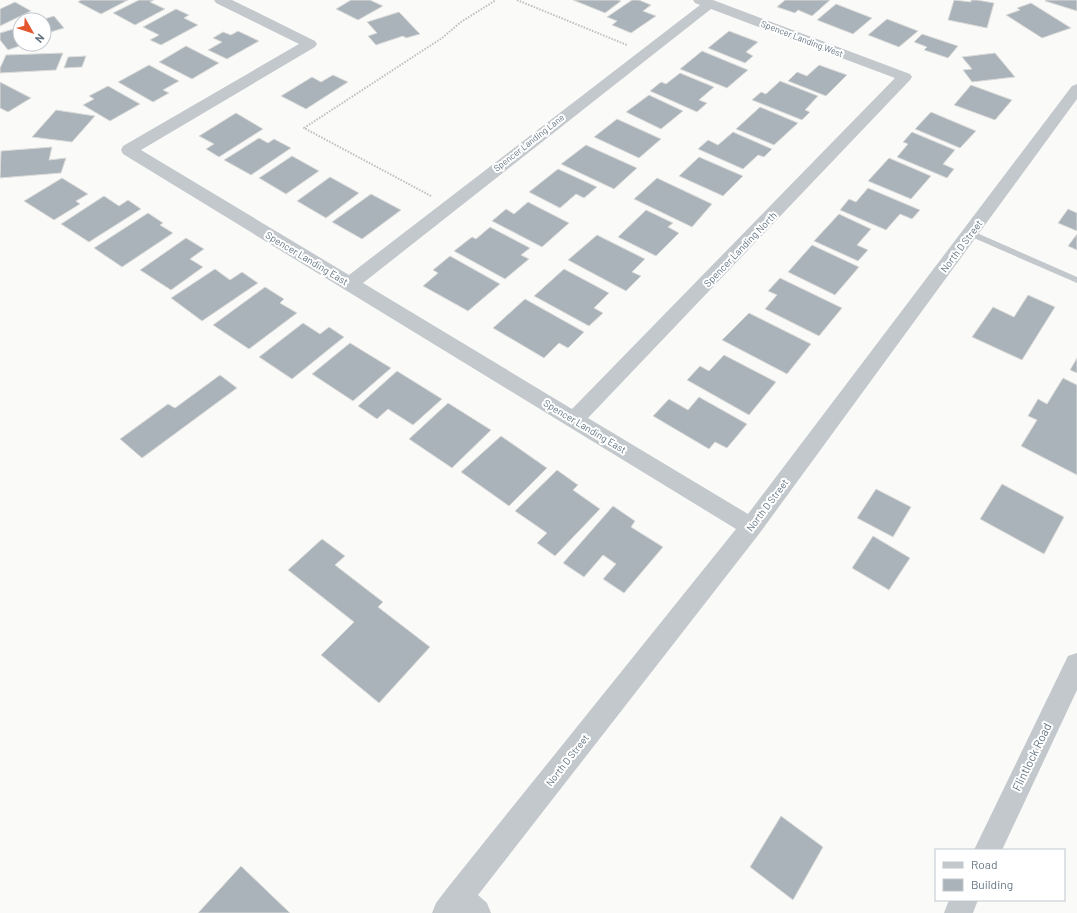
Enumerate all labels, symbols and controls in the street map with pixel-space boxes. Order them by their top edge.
north arrow [12,12,52,52]
street label: Spencer Landing West [759,18,845,59]
text: N [33,32,48,46]
street label: Spencer Landing Lane [491,111,566,174]
street label: Spencer Landing North [701,209,779,289]
street label: North D Street [937,217,985,275]
street label: Spencer Landing East [263,229,351,288]
street label: Spencer Landing East [541,397,629,456]
street label: North D Street [743,476,791,534]
street label: Flintlock Road [1009,720,1054,793]
street label: North D Street [543,731,591,788]
legend [935,849,1065,901]
text: Road [971,857,998,871]
text: Building [971,877,1013,891]

